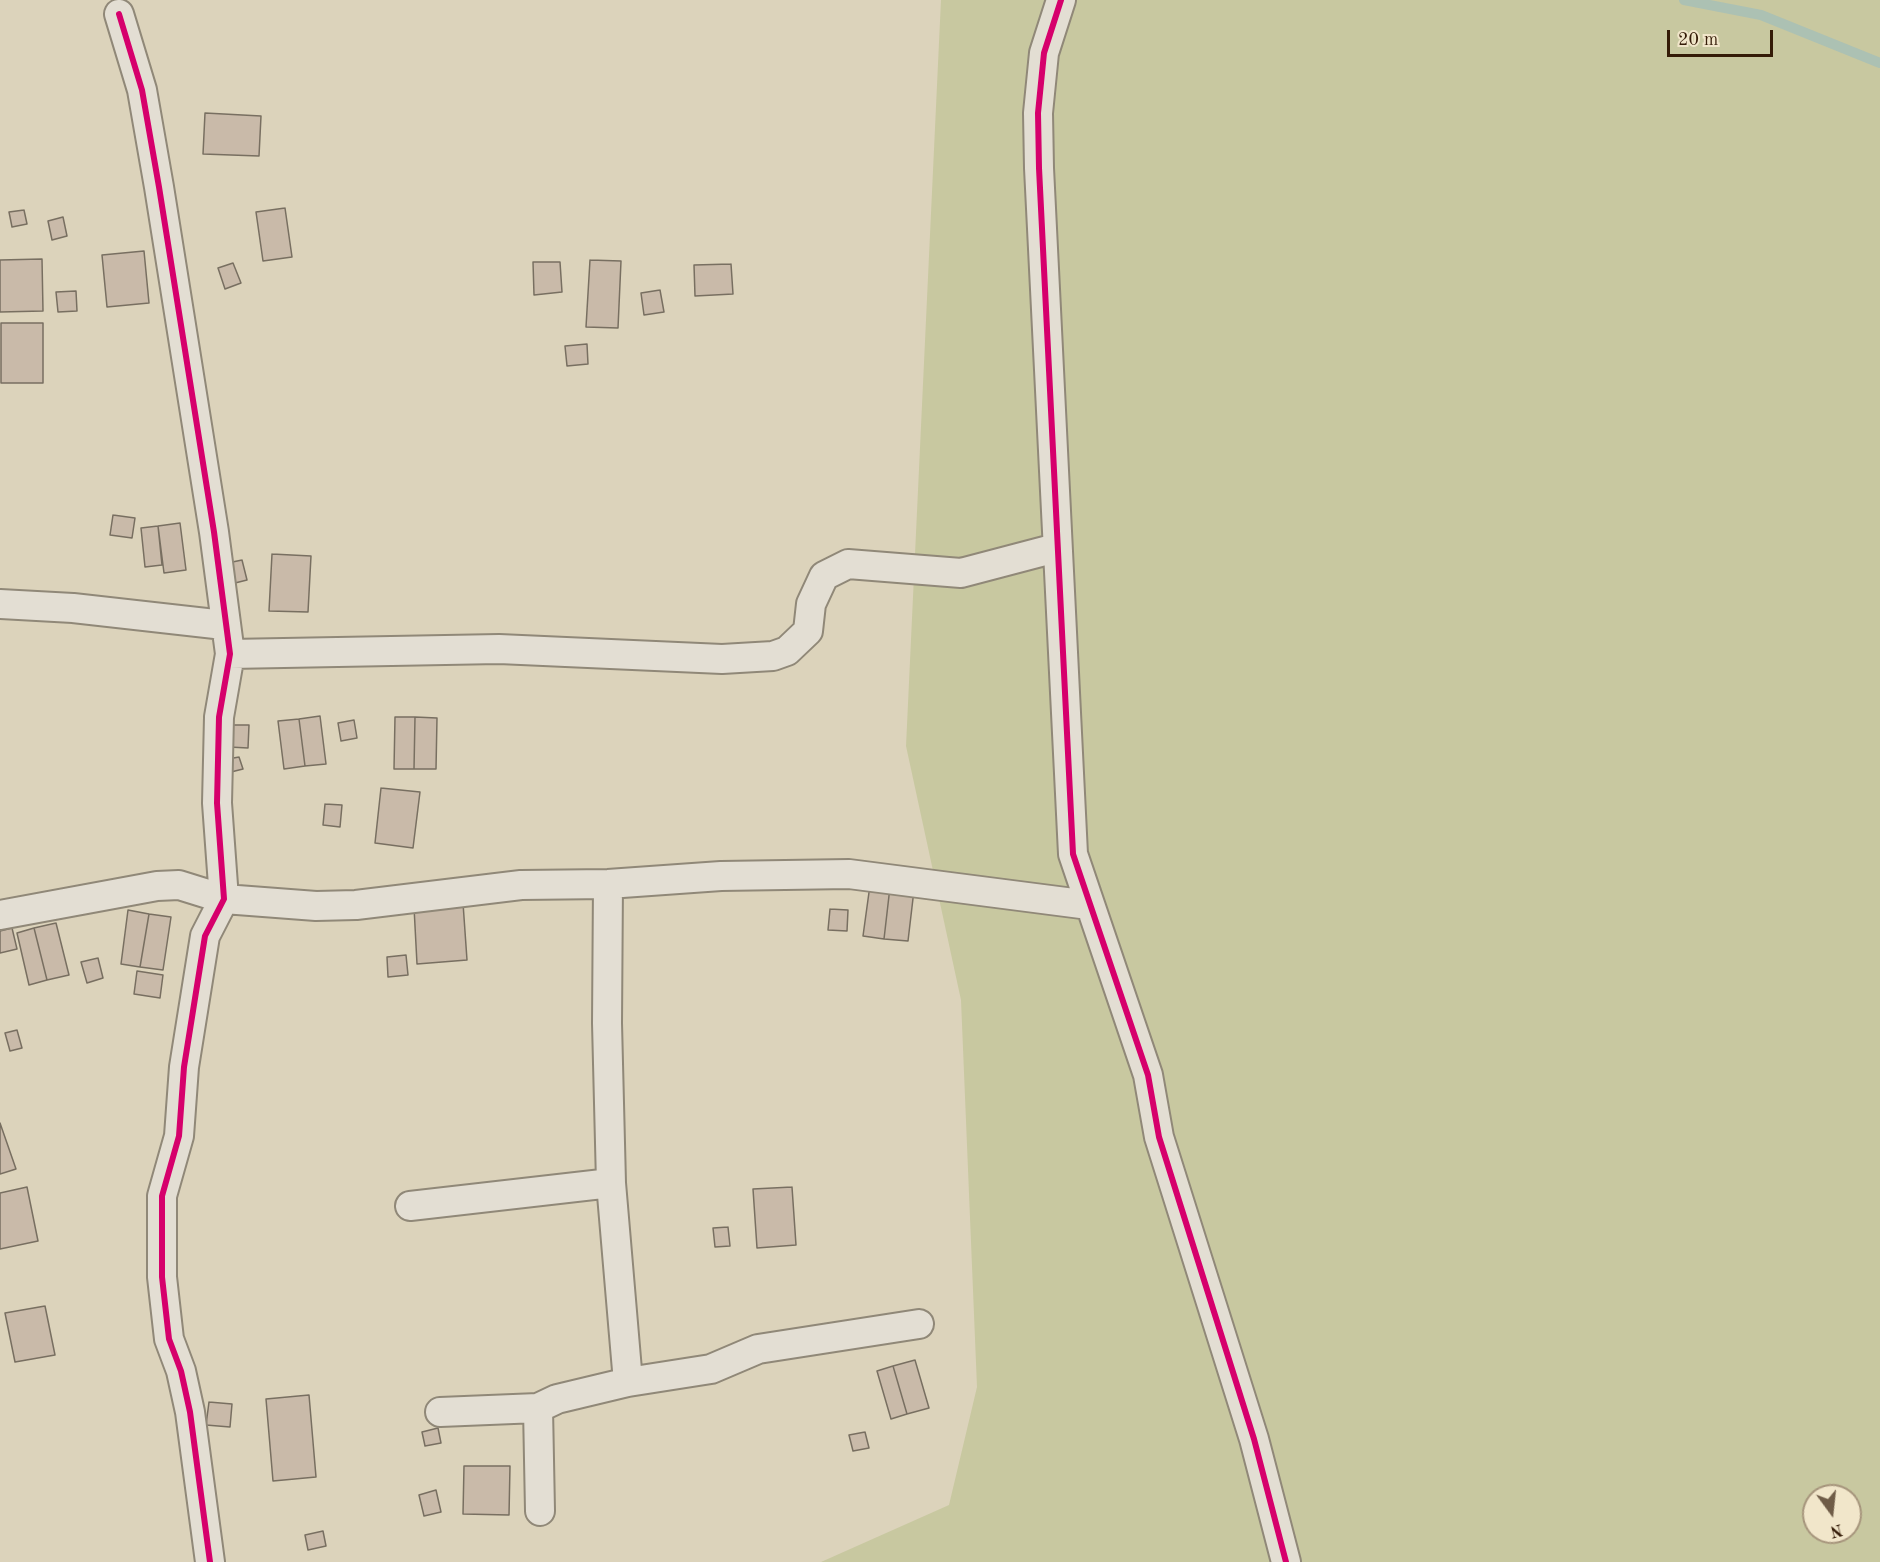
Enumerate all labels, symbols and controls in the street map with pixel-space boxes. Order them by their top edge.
scale bar [1670,18,1776,56]
text: 20 m [1678,31,1718,49]
north arrow [1802,1484,1862,1544]
text: N [1828,1520,1844,1539]

